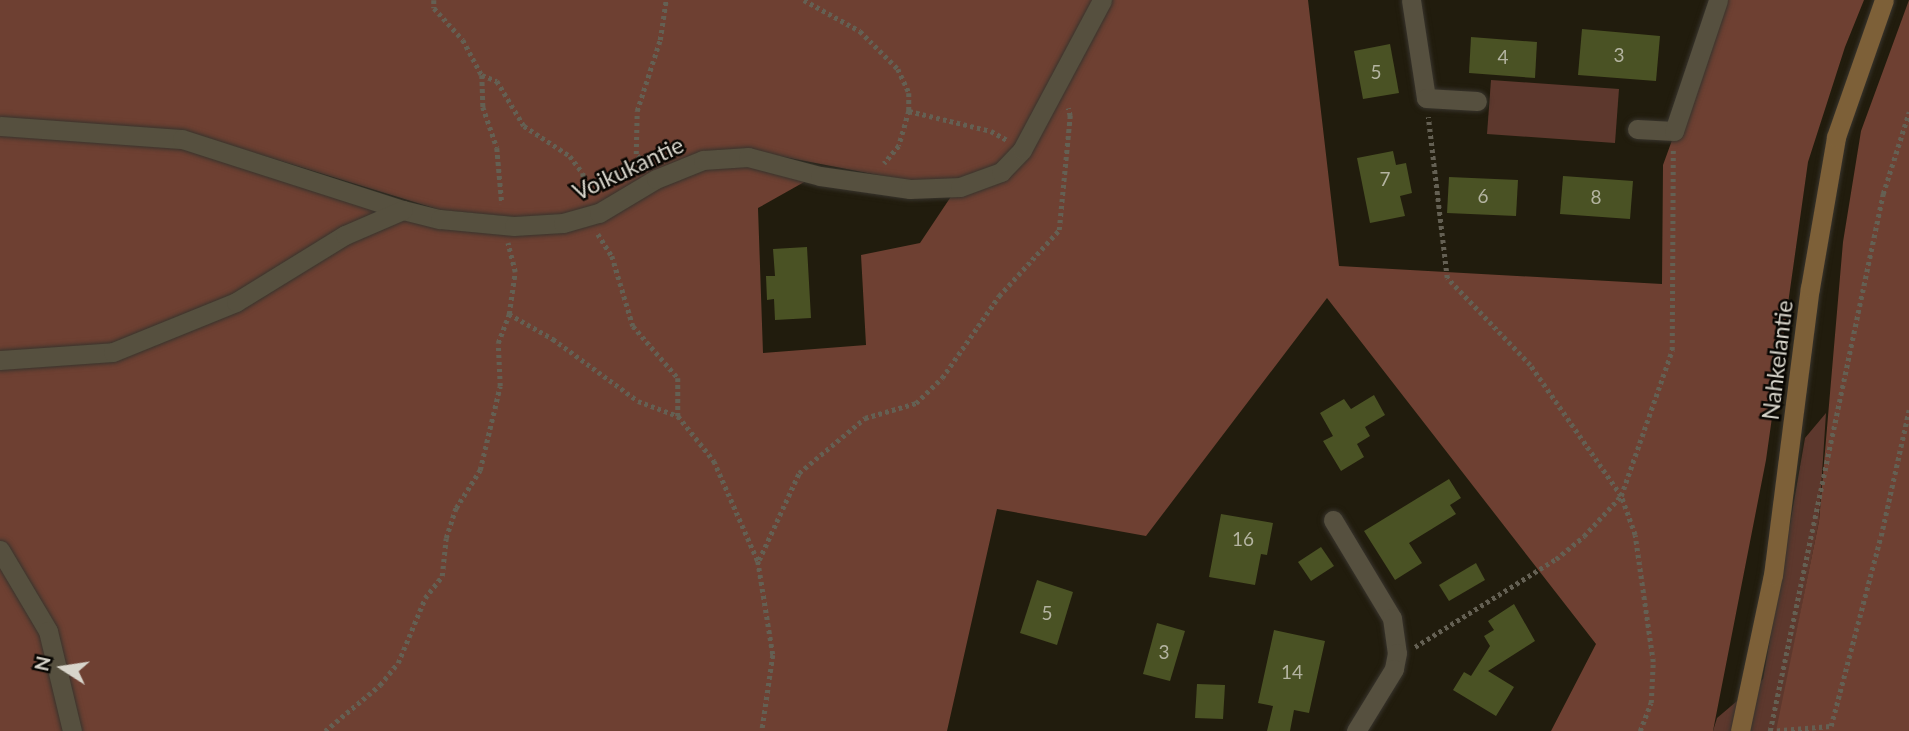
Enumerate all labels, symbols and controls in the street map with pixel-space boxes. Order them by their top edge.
house number: 3 [1613,44,1625,66]
house number: 4 [1497,46,1509,68]
house number: 5 [1370,61,1382,83]
street label: Voikukantie [568,130,688,206]
house number: 7 [1379,168,1391,190]
house number: 6 [1477,185,1489,207]
house number: 8 [1590,186,1602,208]
street label: Nahkelantie [1756,299,1798,421]
house number: 16 [1232,528,1254,550]
house number: 5 [1041,602,1053,624]
north arrow [28,633,98,703]
house number: 3 [1158,641,1170,663]
text: N [29,654,55,673]
house number: 14 [1281,661,1303,683]

